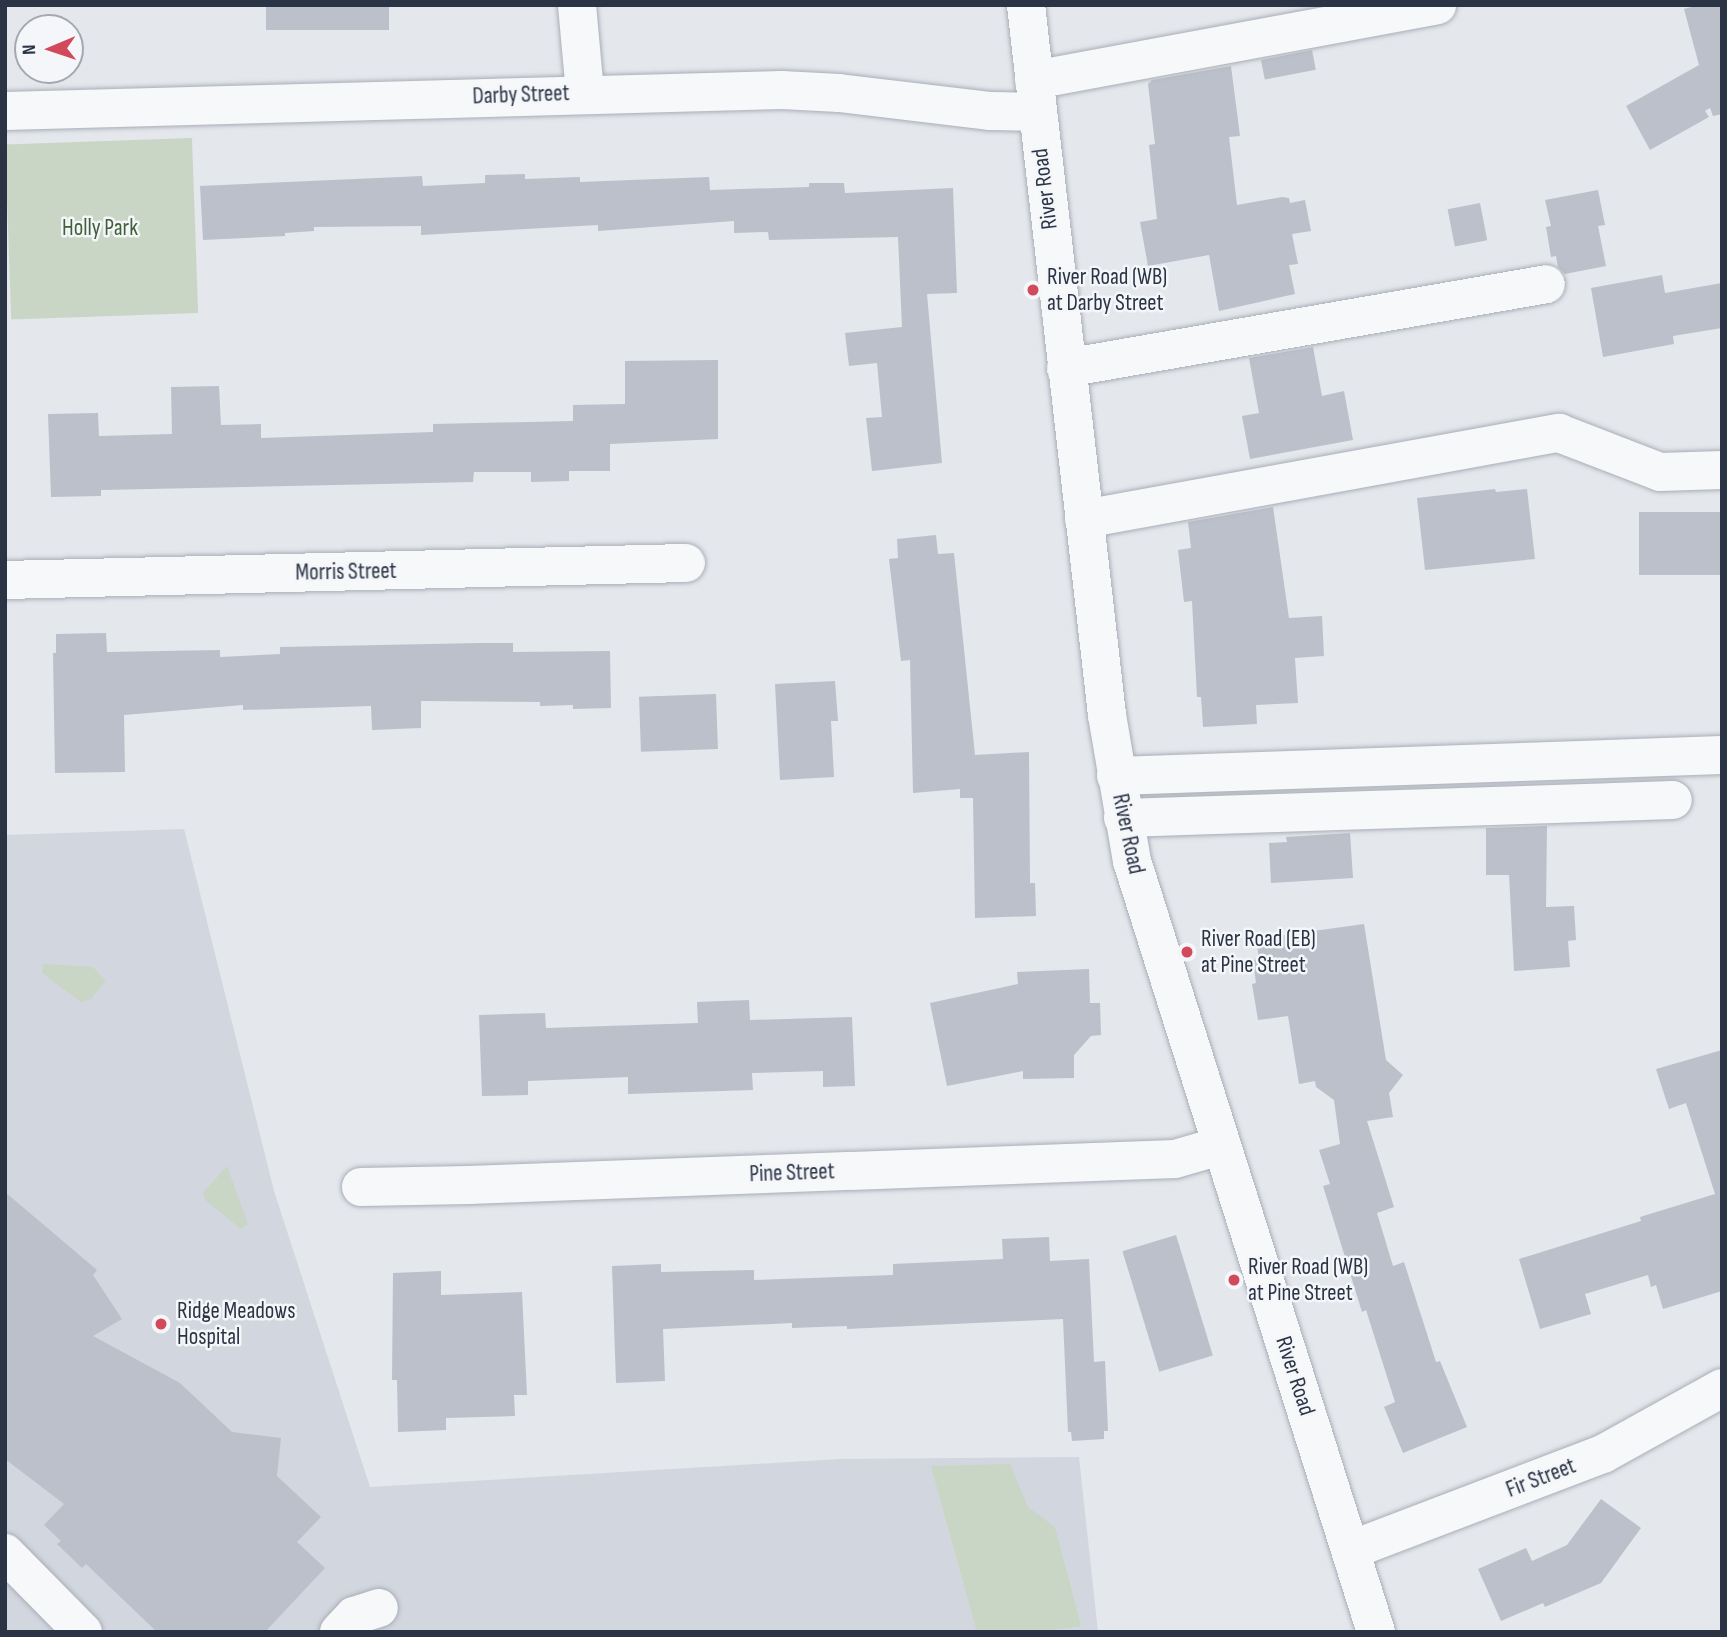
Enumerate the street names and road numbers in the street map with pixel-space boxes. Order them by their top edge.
street label: Darby Street [472,80,570,110]
street label: River Road [1026,147,1064,231]
street label: Morris Street [295,557,397,587]
street label: River Road [1106,791,1150,877]
street label: Pine Street [749,1158,835,1188]
street label: River Road [1269,1333,1321,1419]
street label: Fir Street [1502,1452,1580,1504]

